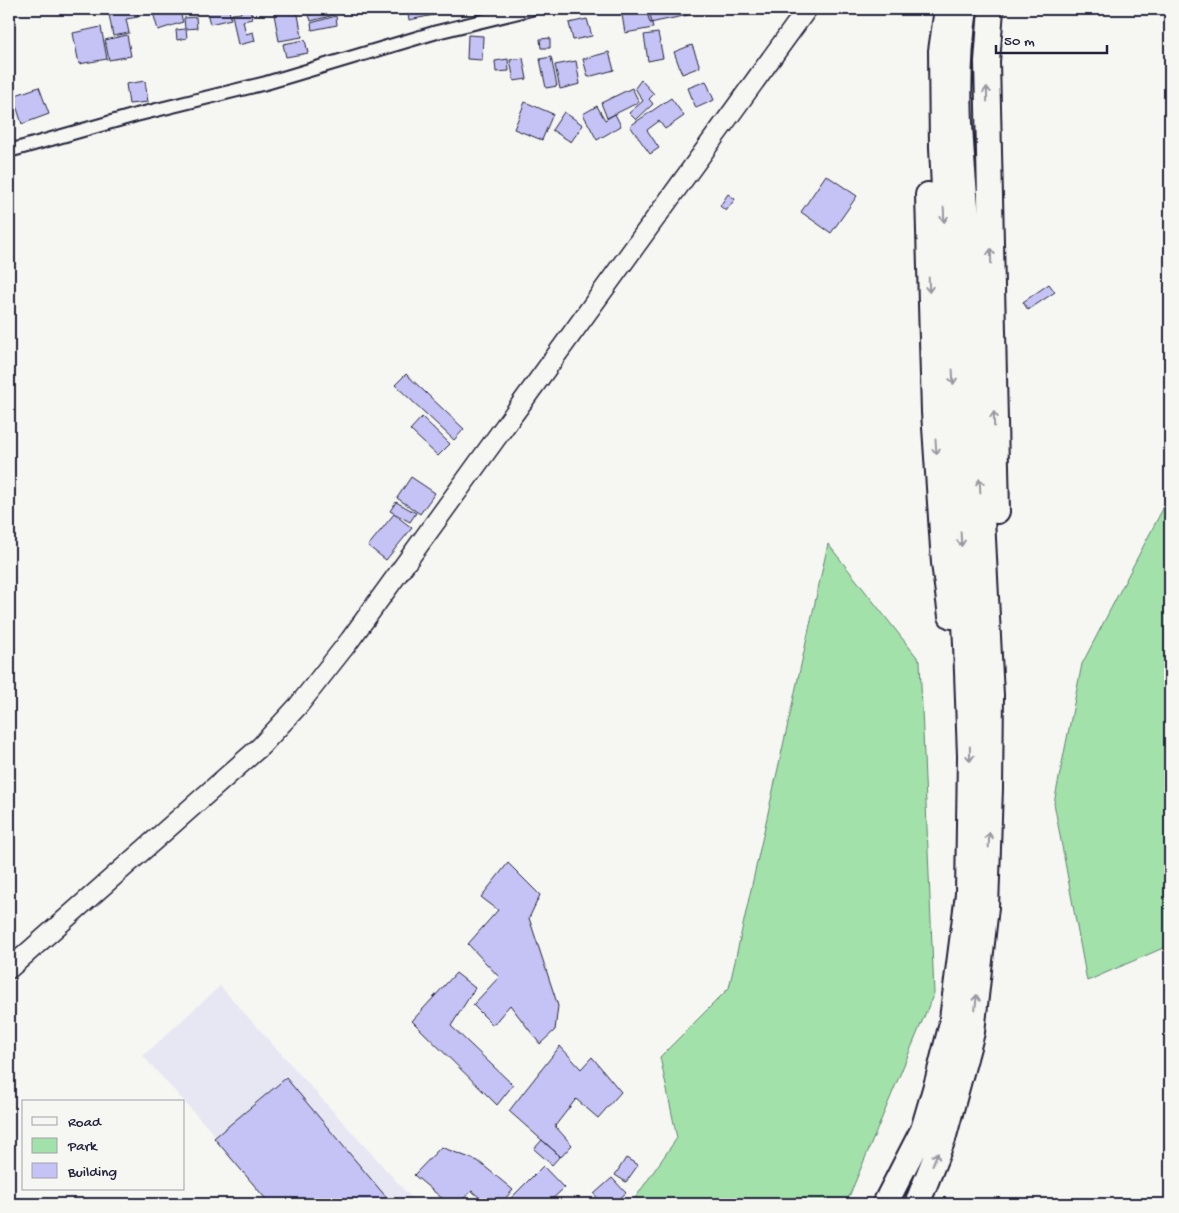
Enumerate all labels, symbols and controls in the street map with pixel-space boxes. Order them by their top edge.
scale bar [996,22,1108,54]
text: 50 m [1004,33,1035,51]
one-way arrow [983,86,992,102]
one-way arrow [939,206,949,222]
one-way arrow [986,248,995,264]
one-way arrow [925,276,934,292]
one-way arrow [948,369,957,385]
one-way arrow [990,411,999,427]
one-way arrow [932,439,941,455]
one-way arrow [975,478,984,494]
one-way arrow [957,531,966,547]
one-way arrow [965,746,975,762]
one-way arrow [984,832,993,848]
one-way arrow [971,994,981,1010]
legend [22,1100,185,1190]
text: Road [68,1114,102,1132]
text: Park [67,1138,98,1156]
one-way arrow [931,1152,940,1167]
text: Building [67,1164,117,1182]

